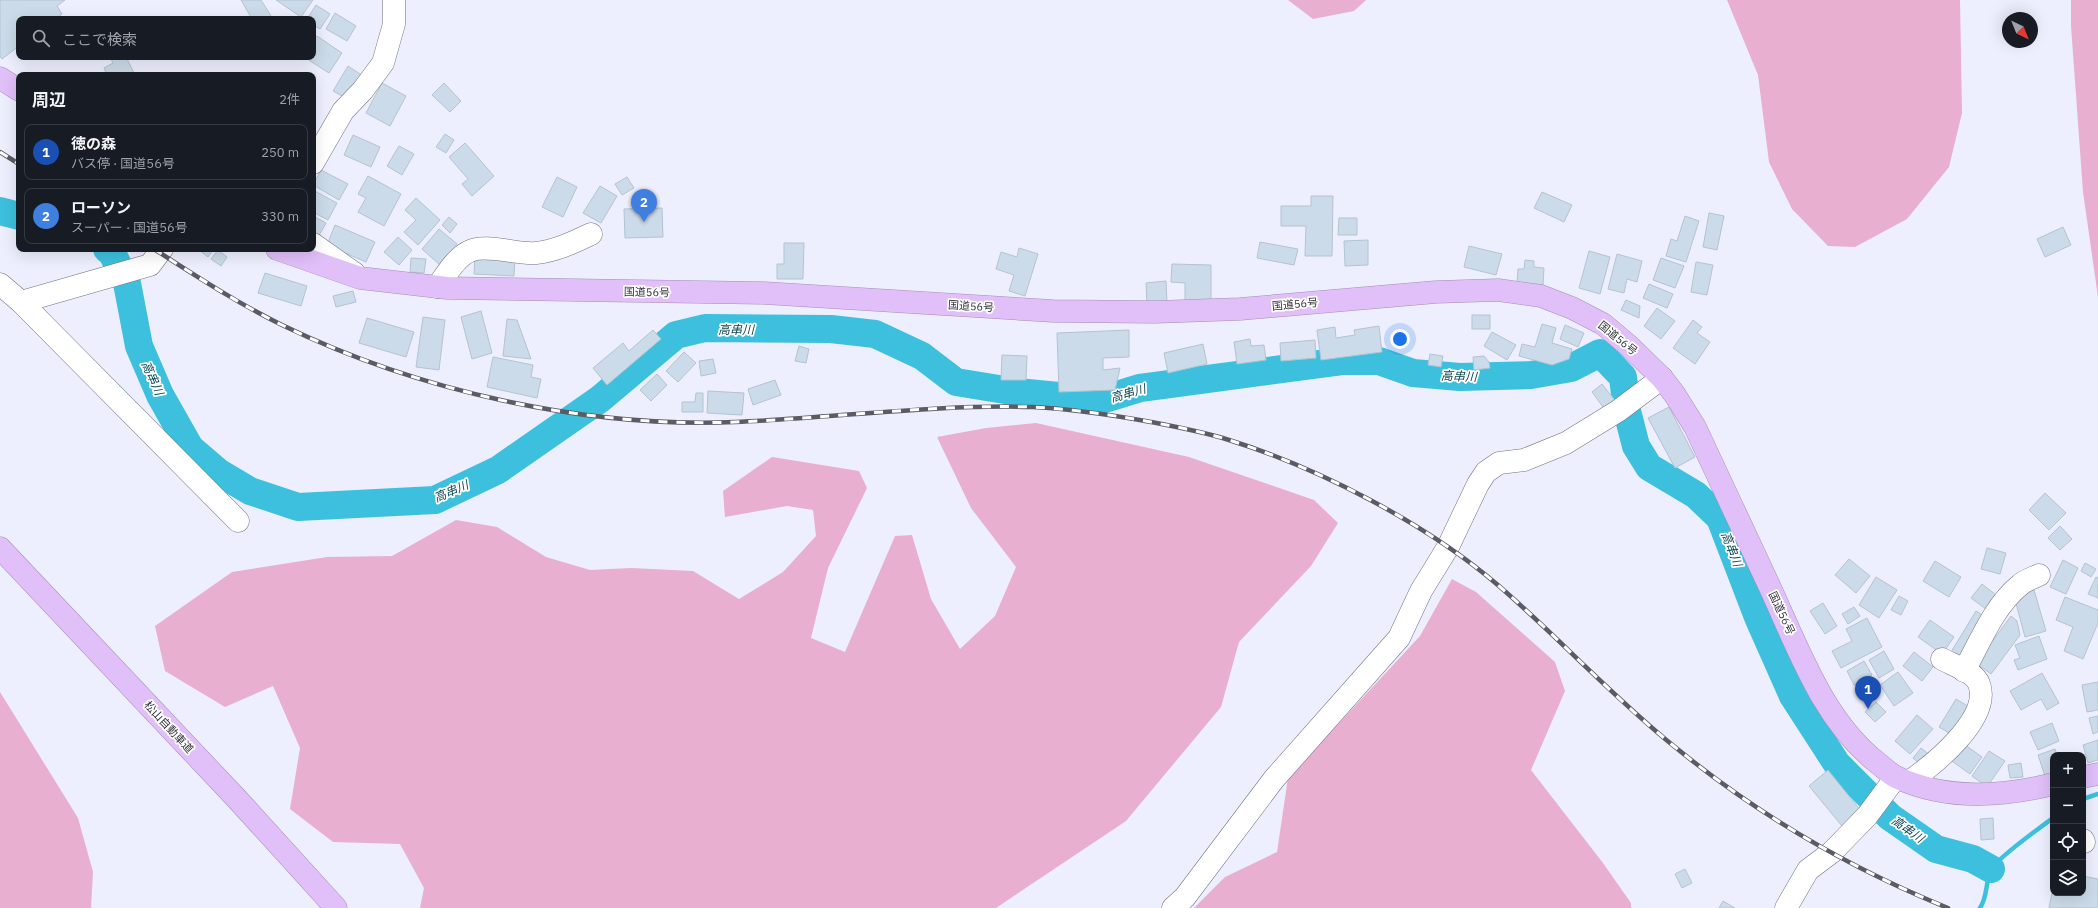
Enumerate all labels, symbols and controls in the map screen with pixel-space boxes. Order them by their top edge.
north arrow [2002,12,2038,48]
search box [16,16,316,60]
icon: search [30,27,52,49]
text: ここで検索 [62,30,137,49]
text: 周辺 [32,89,66,111]
text: 2件 [279,91,300,108]
text: 徳の森 [71,134,116,153]
text: 1 [42,144,50,161]
text: 250 m [261,144,299,161]
text: バス停 · 国道56号 [71,155,175,172]
pin: 2 [631,189,657,222]
text: ローソン [71,198,131,217]
text: 2 [42,208,50,225]
text: 330 m [261,208,299,225]
text: スーパー · 国道56号 [71,219,188,236]
street label: 国道56号 [624,285,670,299]
street label: 国道56号 [1271,295,1319,313]
street label: 国道56号 [947,297,995,315]
street label: 国道56号 [1596,318,1640,358]
water label: 高串川 [718,322,756,337]
your location [1390,329,1410,349]
water label: 高串川 [139,358,168,399]
water label: 高串川 [1441,368,1479,384]
water label: 高串川 [1109,380,1149,405]
water label: 高串川 [431,476,472,505]
water label: 高串川 [1719,530,1746,570]
street label: 国道56号 [1766,589,1798,637]
pin: 1 [1855,676,1881,709]
street label: 松山自動車道 [141,698,197,756]
map controls [2050,752,2086,896]
button: + [2050,752,2086,788]
button: − [2050,788,2086,824]
water label: 高串川 [1889,813,1929,847]
button: locate [2050,824,2086,860]
button: layers [2050,860,2086,896]

